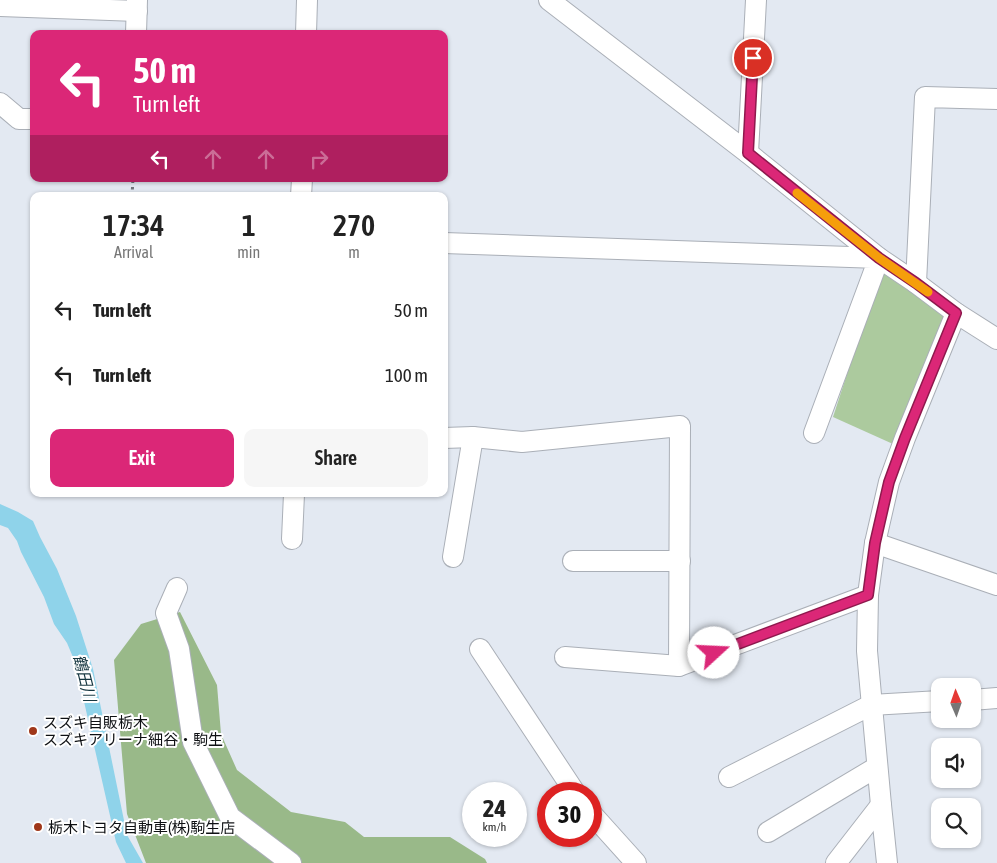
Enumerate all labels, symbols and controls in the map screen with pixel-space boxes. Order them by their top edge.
pin [732,37,774,79]
icon: arrive [739,44,767,72]
icon: left [50,50,115,115]
text: 50 m [133,50,196,90]
text: Turn left [133,91,200,117]
icon: left [146,145,174,173]
icon: ahead [199,145,227,173]
icon: ahead [252,145,280,173]
icon: right [305,145,333,173]
text: 17:34 [103,208,164,242]
text: 1 [242,208,256,242]
text: 270 [333,208,375,242]
text: Arrival [114,243,153,261]
text: min [237,243,260,261]
text: m [348,243,360,261]
icon: left [50,296,78,324]
text: Turn left [93,299,151,321]
text: 50 m [394,299,428,321]
icon: left [50,361,78,389]
text: Turn left [93,364,151,386]
text: 100 m [385,364,428,386]
button: Exit [50,429,234,487]
button: Share [244,429,428,487]
position arrow [687,626,739,678]
water label: 鶴田川 [70,653,100,705]
north arrow [931,678,981,728]
map controls [931,678,981,848]
place label: スズキ自販栃木 スズキアリーナ細谷・駒生 [43,714,223,748]
marker: スズキ自販栃木 スズキアリーナ細谷・駒生 [27,725,39,737]
button: sound [931,738,981,788]
speed limit sign: 30 [537,782,602,847]
text: 24 [483,794,506,822]
button: search [931,798,981,848]
place label: 栃木トヨタ自動車(株)駒生店 [48,819,235,836]
text: km/h [483,820,506,834]
marker: 栃木トヨタ自動車(株)駒生店 [32,821,44,833]

